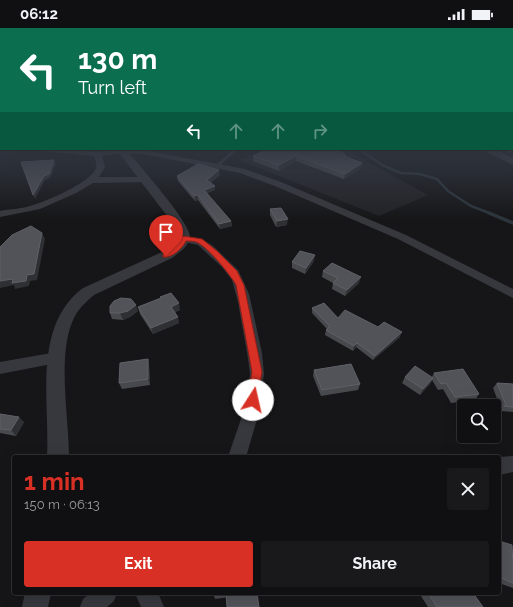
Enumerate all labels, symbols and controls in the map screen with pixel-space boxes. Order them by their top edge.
text: 06:12 [20,5,58,23]
text: 130 m [78,43,157,76]
icon: left [12,44,64,96]
text: Turn left [78,77,147,98]
icon: left [183,120,205,142]
icon: ahead [225,120,247,142]
icon: ahead [267,120,289,142]
icon: right [309,120,331,142]
pin [149,215,183,256]
icon: arrive [155,221,177,243]
position arrow [232,379,274,421]
map controls [457,399,501,443]
button: search [457,399,501,443]
text: 1 min [24,467,85,496]
button: close [447,468,489,510]
text: 150 m · 06:13 [24,497,100,512]
button: Exit [24,541,253,587]
button: Share [261,541,489,587]

